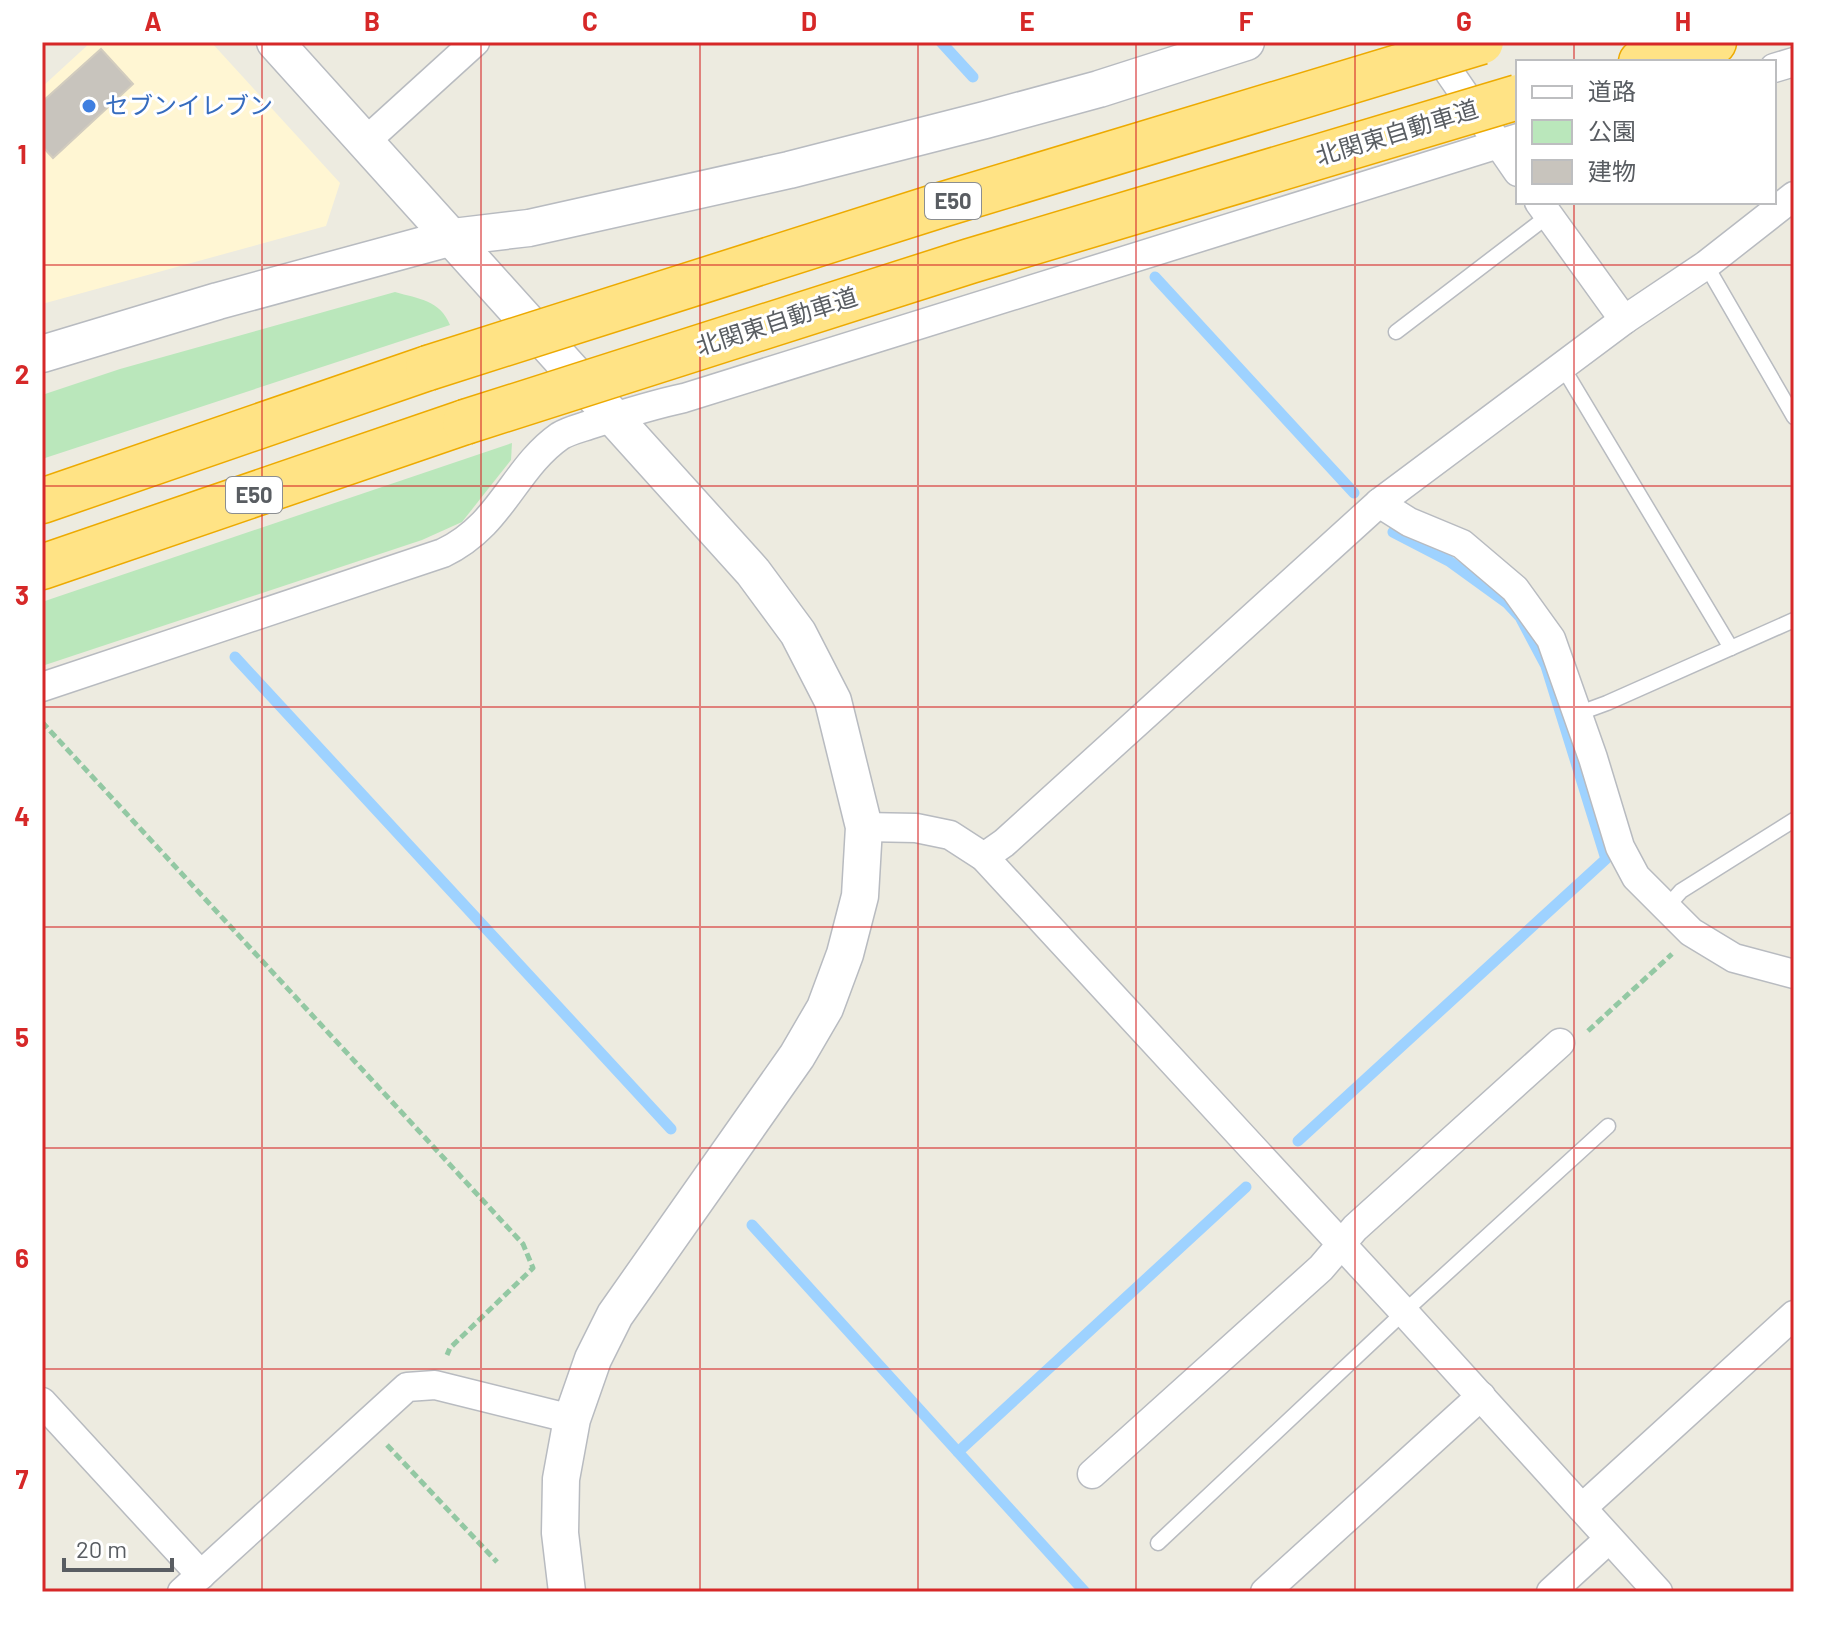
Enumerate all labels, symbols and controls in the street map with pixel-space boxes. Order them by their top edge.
text: A [144,5,162,36]
text: B [364,5,380,36]
text: C [582,5,598,36]
text: D [801,5,817,36]
text: E [1019,5,1035,36]
text: F [1239,5,1254,36]
text: G [1456,5,1472,36]
text: H [1675,5,1691,36]
legend [1516,60,1776,204]
text: 道路 [1588,76,1636,105]
place label: セブンイレブン [105,90,273,119]
street label: 北関東自動車道 [1312,93,1481,170]
marker: セブンイレブン [80,97,98,115]
text: 公園 [1588,116,1636,145]
text: 1 [17,138,27,169]
text: 建物 [1588,156,1636,185]
road number: E50 [925,183,981,219]
street label: 北関東自動車道 [692,281,861,360]
text: 2 [15,358,29,389]
road number: E50 [226,477,282,513]
text: 3 [15,579,29,610]
text: 4 [14,800,30,831]
text: 5 [15,1021,29,1052]
text: 6 [15,1242,29,1273]
text: 7 [16,1463,29,1494]
scale bar [64,1522,172,1572]
text: 20 m [76,1534,127,1563]

